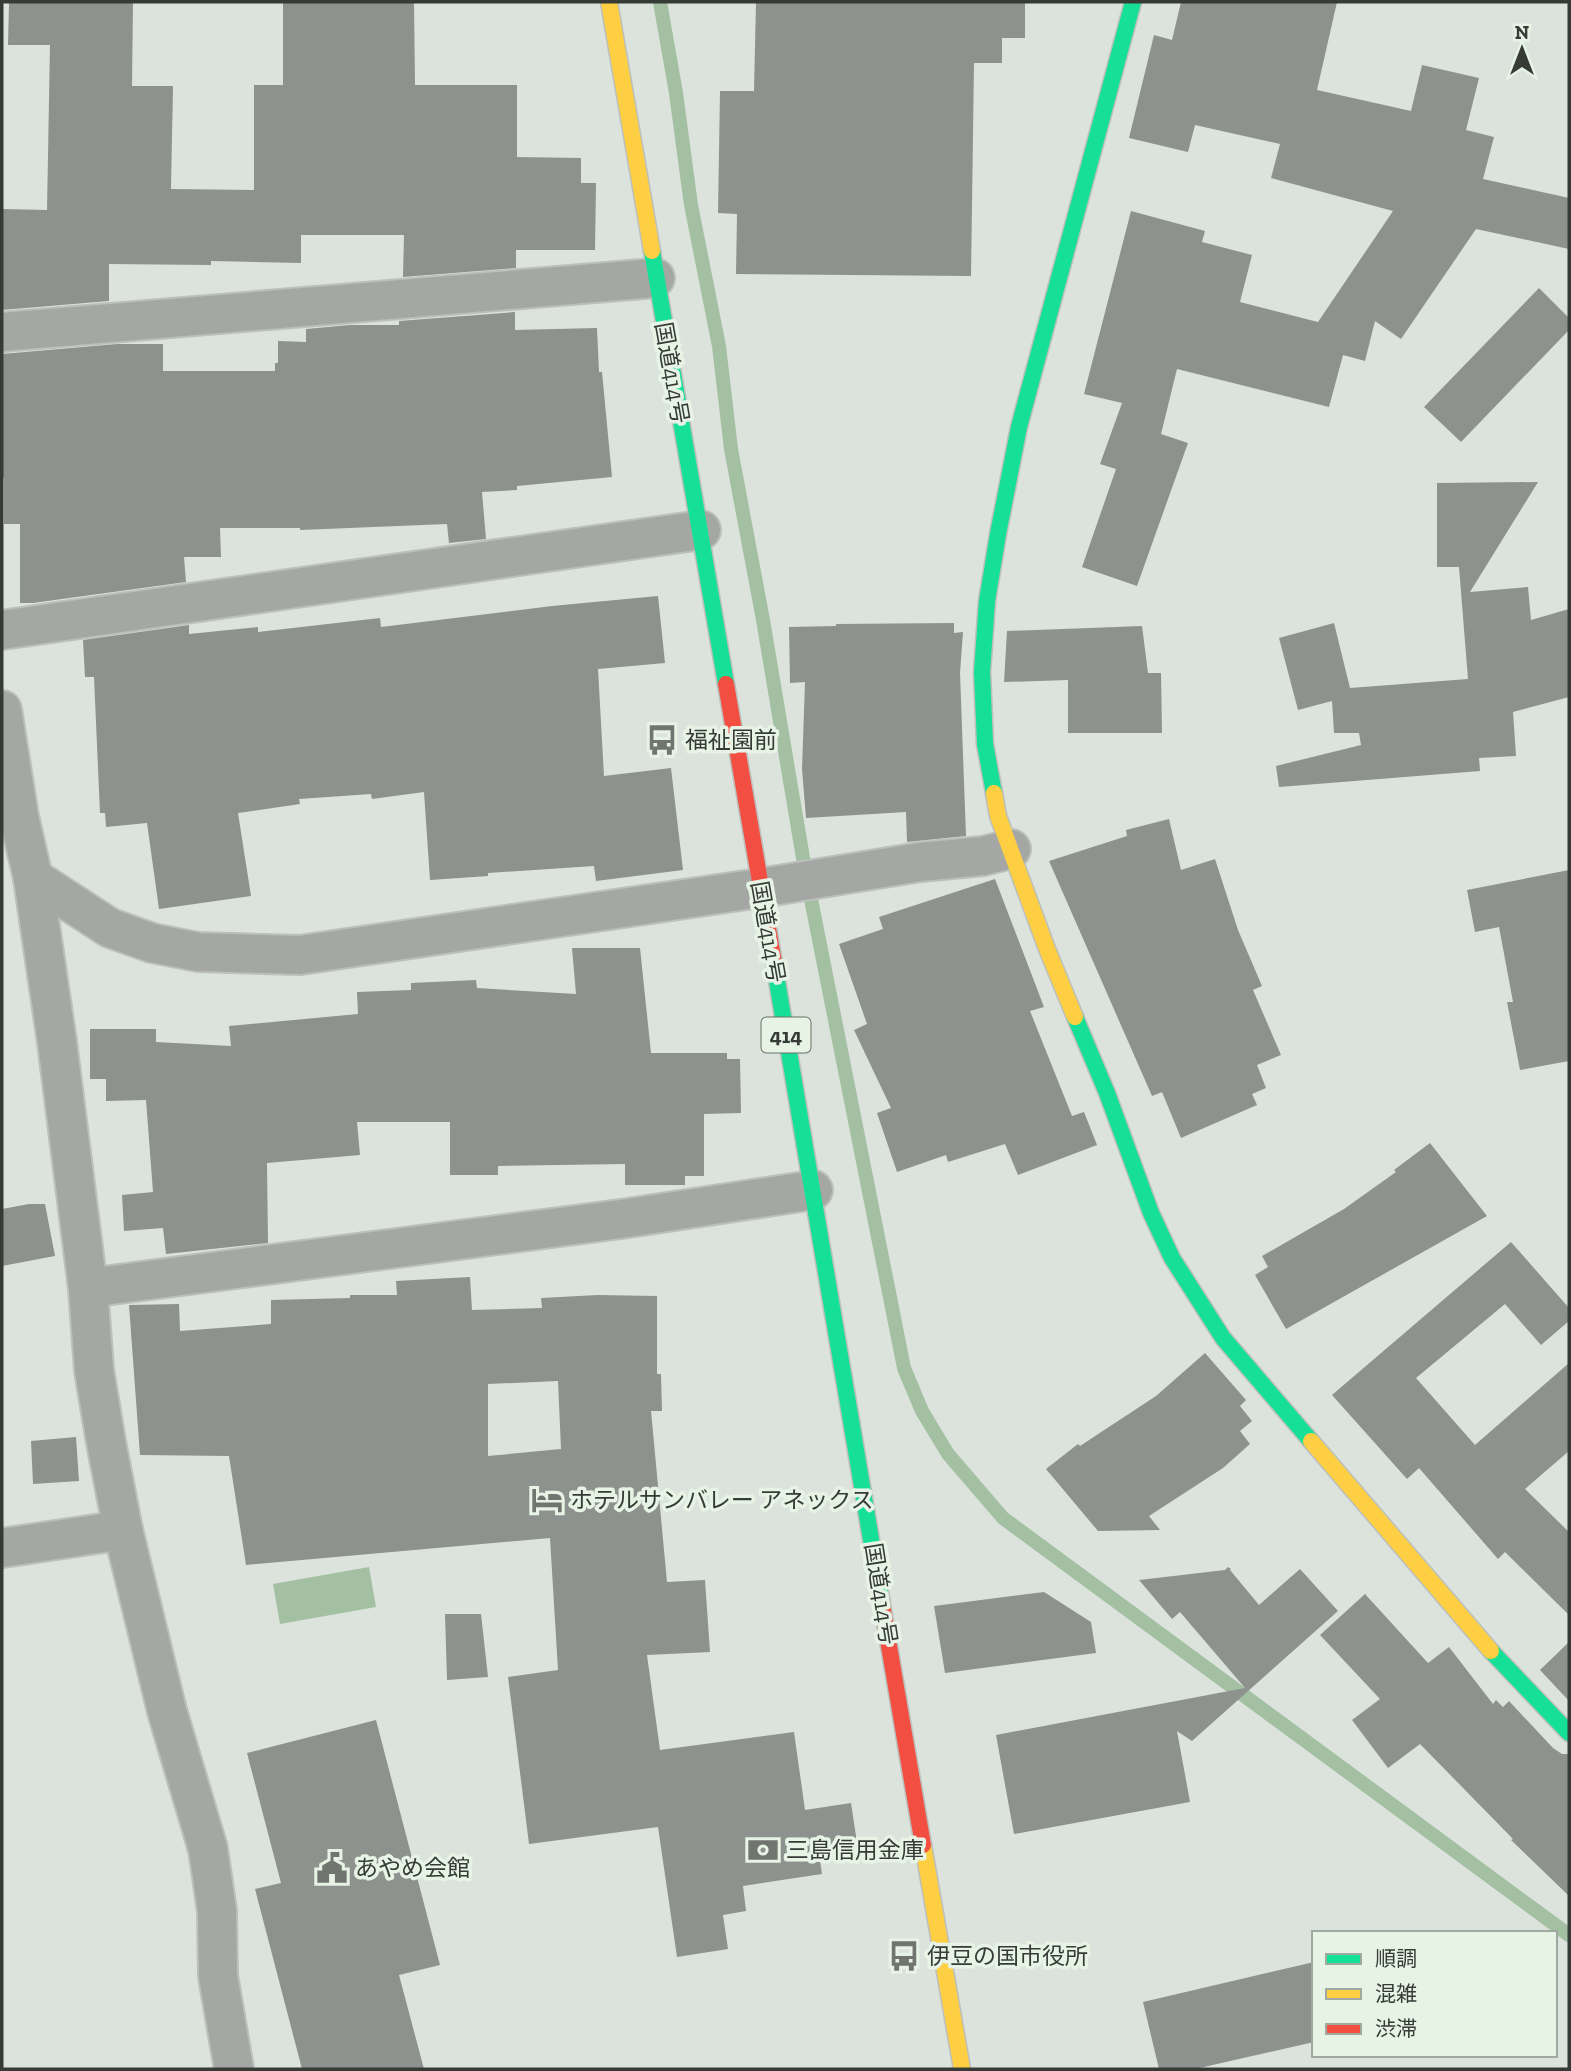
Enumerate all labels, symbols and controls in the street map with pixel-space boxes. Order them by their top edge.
north arrow [1487,14,1557,84]
text: N [1515,21,1529,44]
street label: 国道414号 [649,320,695,426]
bus stop icon: 福祉園前 [645,723,679,757]
place label: 福祉園前 [685,726,777,754]
street label: 国道414号 [745,879,791,985]
road number: 414 [762,1018,810,1052]
hotel icon: ホテルサンバレー アネックス [530,1483,564,1517]
place label: ホテルサンバレー アネックス [570,1486,874,1514]
street label: 国道414号 [859,1541,903,1647]
bank icon: 三島信用金庫 [746,1833,780,1867]
place label: 三島信用金庫 [786,1836,924,1864]
public building icon: あやめ会館 [315,1851,349,1885]
place label: あやめ会館 [355,1854,470,1882]
legend [1312,1931,1557,2057]
bus stop icon: 伊豆の国市役所 [887,1939,921,1973]
place label: 伊豆の国市役所 [927,1942,1088,1970]
text: 順調 [1375,1946,1417,1971]
text: 混雑 [1375,1981,1417,2006]
text: 渋滞 [1375,2016,1417,2041]

